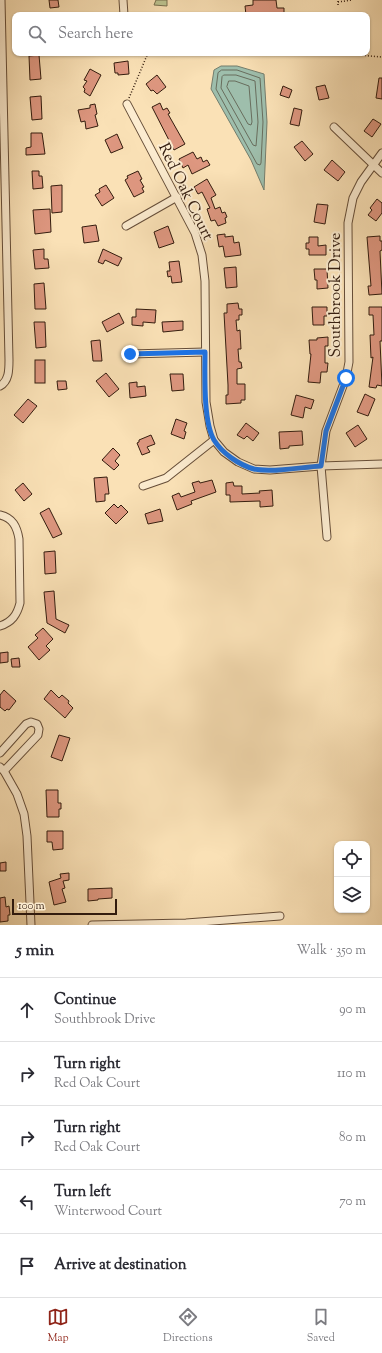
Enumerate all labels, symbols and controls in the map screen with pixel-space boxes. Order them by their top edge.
search box [12,12,370,56]
icon: search [26,23,48,45]
text: Search here [58,24,133,45]
street label: Red Oak Court [151,139,219,245]
street label: Southbrook Drive [325,232,348,358]
route end [121,345,139,363]
route start [337,369,355,387]
map controls [334,841,370,913]
button: locate [334,841,370,877]
button: layers [334,877,370,913]
scale bar [12,897,117,916]
text: 100 m [18,898,45,914]
text: 5 min [16,939,54,963]
text: Walk · 350 m [297,942,366,960]
text: Continue [54,990,116,1011]
icon: ahead [16,999,38,1021]
text: 90 m [339,1001,366,1019]
text: Southbrook Drive [54,1011,156,1029]
text: Turn right [54,1054,120,1075]
icon: right [16,1063,38,1085]
text: 110 m [337,1065,366,1083]
text: Red Oak Court [54,1075,140,1093]
text: Turn right [54,1118,120,1139]
icon: right [16,1127,38,1149]
text: 80 m [339,1129,366,1147]
text: Red Oak Court [54,1139,140,1157]
text: Turn left [54,1182,111,1203]
icon: left [16,1191,38,1213]
text: 70 m [339,1193,366,1211]
text: Winterwood Court [54,1203,162,1221]
icon: arrive [16,1255,38,1277]
text: Arrive at destination [54,1255,187,1276]
tab: Map [47,1306,69,1346]
tab: Directions [163,1306,213,1346]
tab: Saved [307,1306,335,1346]

